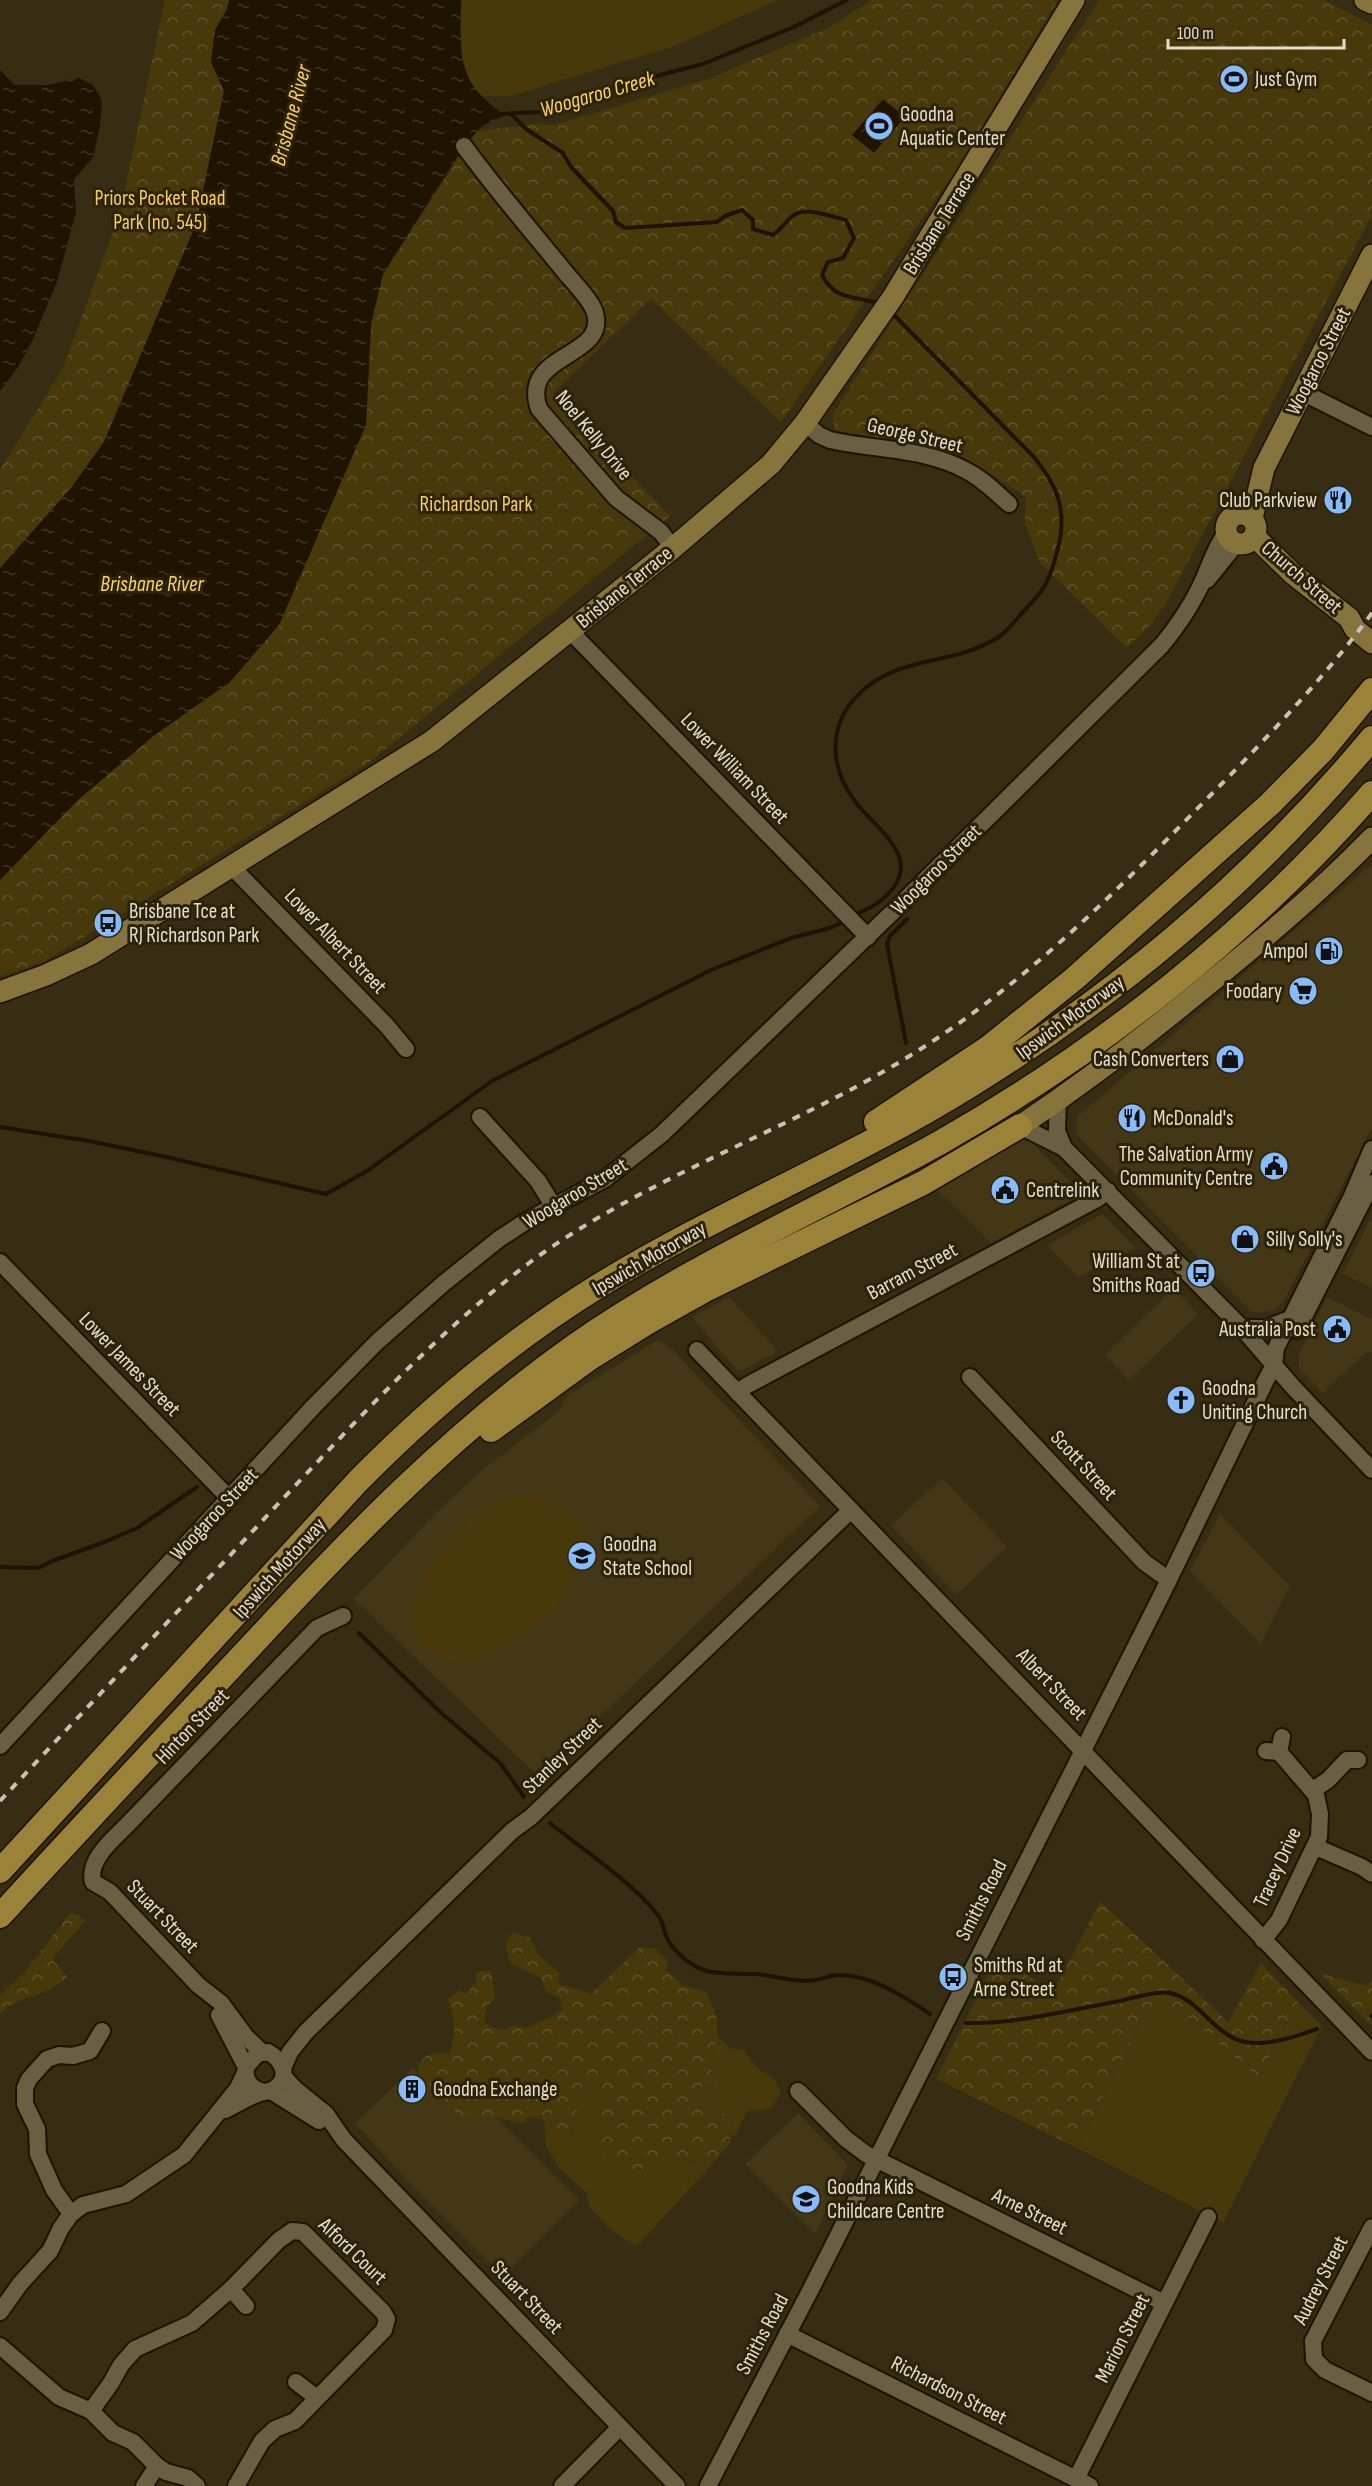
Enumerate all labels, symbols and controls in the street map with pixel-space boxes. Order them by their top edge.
scale bar [1168,12,1344,50]
text: 100 m [1177,23,1214,44]
water label: Brisbane River [265,61,318,169]
sports icon: Just Gym [1218,63,1250,95]
water label: Woogaroo Creek [537,65,659,124]
place label: Just Gym [1254,67,1317,92]
place label: Goodna Aquatic Center [899,102,1005,151]
sports icon: Goodna Aquatic Center [863,110,895,142]
street label: Brisbane Terrace [898,167,981,279]
park label: Priors Pocket Road Park (no. 545) [95,186,225,235]
street label: Woogaroo Street [1281,303,1356,419]
street label: Noel Kelly Drive [550,385,638,485]
street label: George Street [865,412,965,459]
restaurant icon: Club Parkview [1322,484,1354,516]
place label: Club Parkview [1219,488,1317,513]
park label: Richardson Park [420,492,532,517]
street label: Church Street [1256,536,1347,619]
street label: Brisbane Terrace [571,541,677,634]
water label: Brisbane River [100,571,205,598]
street label: Lower William Street [675,708,794,829]
street label: Woogaroo Street [886,819,987,920]
street label: Lower Albert Street [279,884,392,999]
place label: Brisbane Tce at RJ Richardson Park [129,899,259,948]
bus stop icon: Brisbane Tce at RJ Richardson Park [92,907,124,939]
fuel station icon: Ampol [1313,935,1345,967]
place label: Ampol [1263,939,1308,964]
street label: Ipswich Motorway [1012,970,1129,1065]
supermarket icon: Foodary [1287,975,1319,1007]
place label: Foodary [1226,979,1282,1004]
shop icon: Cash Converters [1214,1043,1246,1075]
place label: Cash Converters [1093,1047,1209,1072]
restaurant icon: McDonald's [1116,1102,1148,1134]
place label: McDonald's [1153,1106,1234,1131]
place label: The Salvation Army Community Centre [1119,1142,1253,1191]
public building icon: The Salvation Army Community Centre [1258,1150,1290,1182]
street label: Woogaroo Street [518,1152,632,1234]
public building icon: Centrelink [989,1174,1021,1206]
place label: Centrelink [1026,1178,1099,1203]
street label: Ipswich Motorway [588,1216,710,1301]
shop icon: Silly Solly's [1229,1223,1261,1255]
place label: Silly Solly's [1266,1227,1343,1252]
street label: Barram Street [863,1237,962,1306]
place label: William St at Smiths Road [1092,1249,1180,1298]
bus stop icon: William St at Smiths Road [1185,1257,1217,1289]
street label: Lower James Street [74,1307,186,1422]
public building icon: Australia Post [1321,1313,1353,1345]
place label: Australia Post [1218,1317,1316,1342]
place label: Goodna Uniting Church [1202,1376,1307,1425]
church icon: Goodna Uniting Church [1165,1384,1197,1416]
street label: Scott Street [1045,1425,1122,1505]
street label: Woogaroo Street [165,1463,264,1566]
street label: Ipswich Motorway [228,1513,331,1624]
place label: Goodna State School [603,1532,692,1581]
school or university icon: Goodna State School [566,1540,598,1572]
street label: Albert Street [1010,1642,1092,1726]
street label: Hinton Street [150,1683,234,1769]
street label: Stanley Street [518,1712,607,1799]
street label: Tracey Drive [1248,1823,1307,1911]
street label: Smiths Road [950,1856,1012,1945]
street label: Stuart Street [121,1874,204,1958]
place label: Smiths Rd at Arne Street [973,1953,1063,2002]
bus stop icon: Smiths Rd at Arne Street [937,1961,969,1993]
building icon: Goodna Exchange [396,2073,428,2105]
place label: Goodna Exchange [433,2077,558,2102]
place label: Goodna Kids Childcare Centre [827,2175,945,2224]
street label: Arne Street [987,2182,1071,2240]
school or university icon: Goodna Kids Childcare Centre [790,2183,822,2215]
street label: Alford Court [313,2212,392,2290]
street label: Audrey Street [1287,2232,1353,2330]
street label: Stuart Street [485,2255,568,2339]
street label: Smiths Road [731,2290,794,2379]
street label: Marion Street [1090,2290,1155,2387]
street label: Richardson Street [887,2351,1011,2430]

